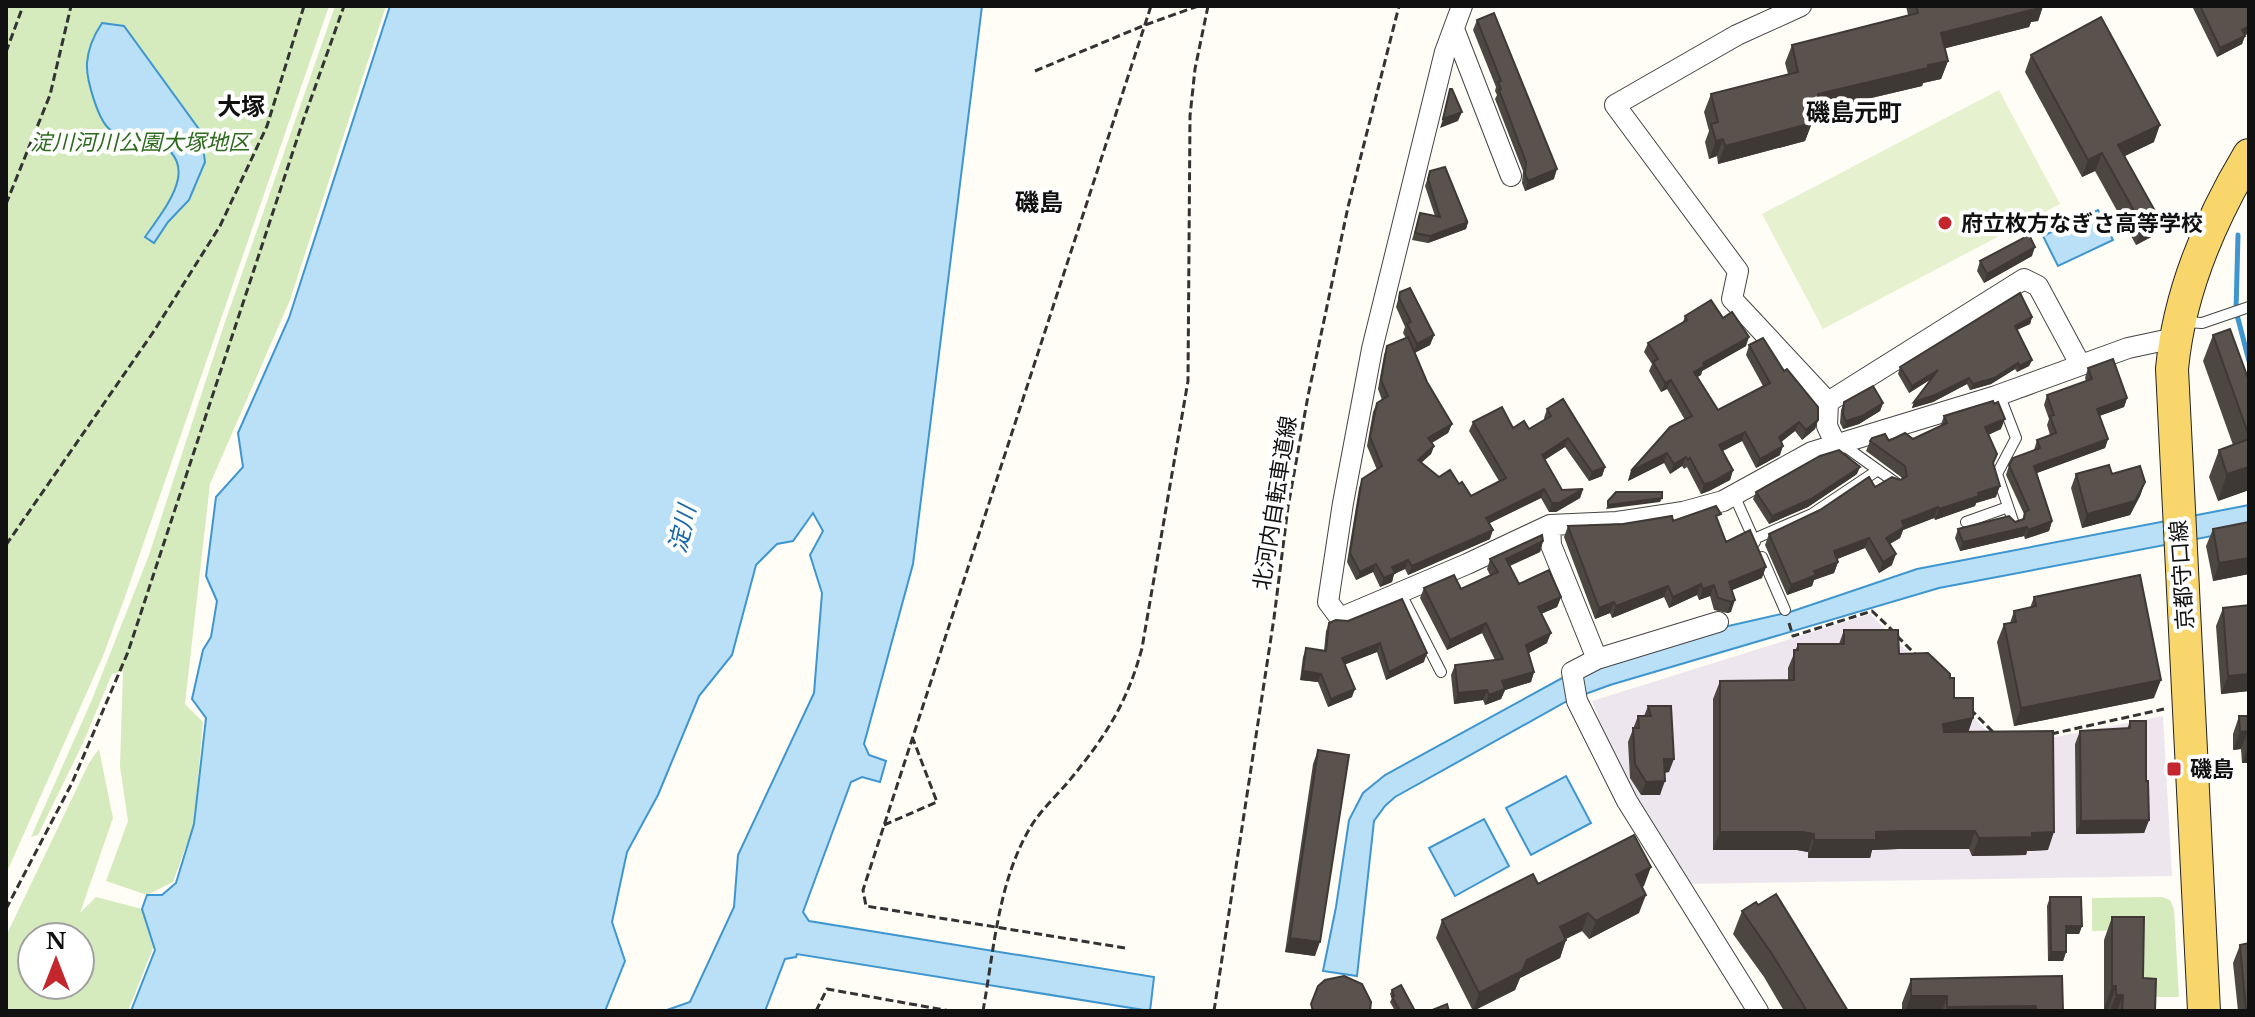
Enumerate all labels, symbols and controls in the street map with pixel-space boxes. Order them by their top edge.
district label: 大塚 [217,92,265,121]
district label: 磯島元町 [1806,98,1902,127]
park label: 淀川河川公園大塚地区 [30,129,253,156]
district label: 磯島 [1015,188,1063,217]
place label: 府立枚方なぎさ高等学校 [1961,210,2203,237]
marker: 府立枚方なぎさ高等学校 [1936,214,1954,232]
street label: 北河内自転車道線 [1248,414,1302,592]
water label: 淀川 [662,499,702,556]
street label: 京都守口線 [2165,519,2199,631]
place label: 磯島 [2190,756,2234,783]
marker: 磯島 [2165,760,2183,778]
north arrow [16,921,96,1001]
text: N [46,928,67,955]

